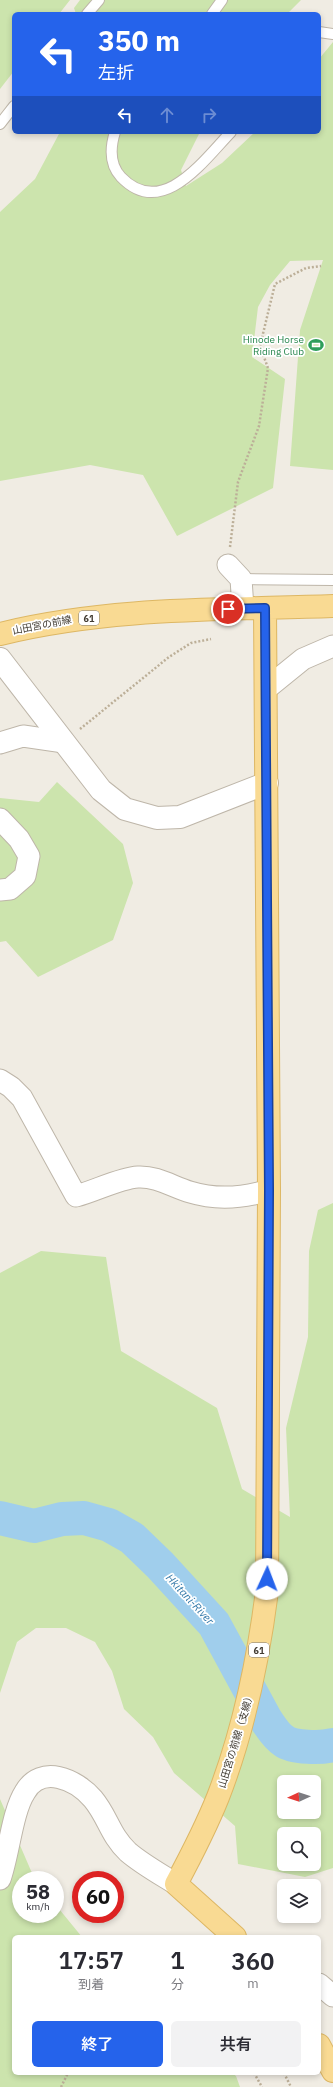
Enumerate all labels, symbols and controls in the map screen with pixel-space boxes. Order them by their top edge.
text: 350 m [98,22,180,59]
icon: left [32,28,84,80]
text: 左折 [98,61,134,84]
icon: left [114,104,136,126]
icon: ahead [156,104,178,126]
icon: right [198,104,220,126]
place label: Hinode Horse Riding Club [243,333,305,358]
sports icon: Hinode Horse Riding Club [307,336,325,354]
pin [211,592,245,626]
icon: arrive [217,598,239,620]
road number: 61 [79,611,99,625]
street label: 山田宮の前線 [11,613,73,637]
position arrow [246,1558,288,1600]
water label: Hkitani-River [163,1571,218,1628]
road number: 61 [249,1643,269,1657]
street label: 山田宮の前線（支線） [215,1690,257,1790]
north arrow [277,1775,321,1819]
map controls [277,1775,321,1923]
button: search [277,1827,321,1871]
speed limit sign: 60 [72,1871,124,1923]
text: 58 [26,1878,50,1905]
button: layers [277,1879,321,1923]
text: km/h [26,1900,50,1913]
text: 17:57 [59,1944,124,1976]
text: 1 [170,1944,185,1976]
text: 360 [231,1945,274,1977]
text: m [247,1975,259,1992]
text: 到着 [78,1976,104,1993]
text: 分 [171,1976,184,1993]
button: 終了 [32,2021,163,2067]
button: 共有 [171,2021,301,2067]

